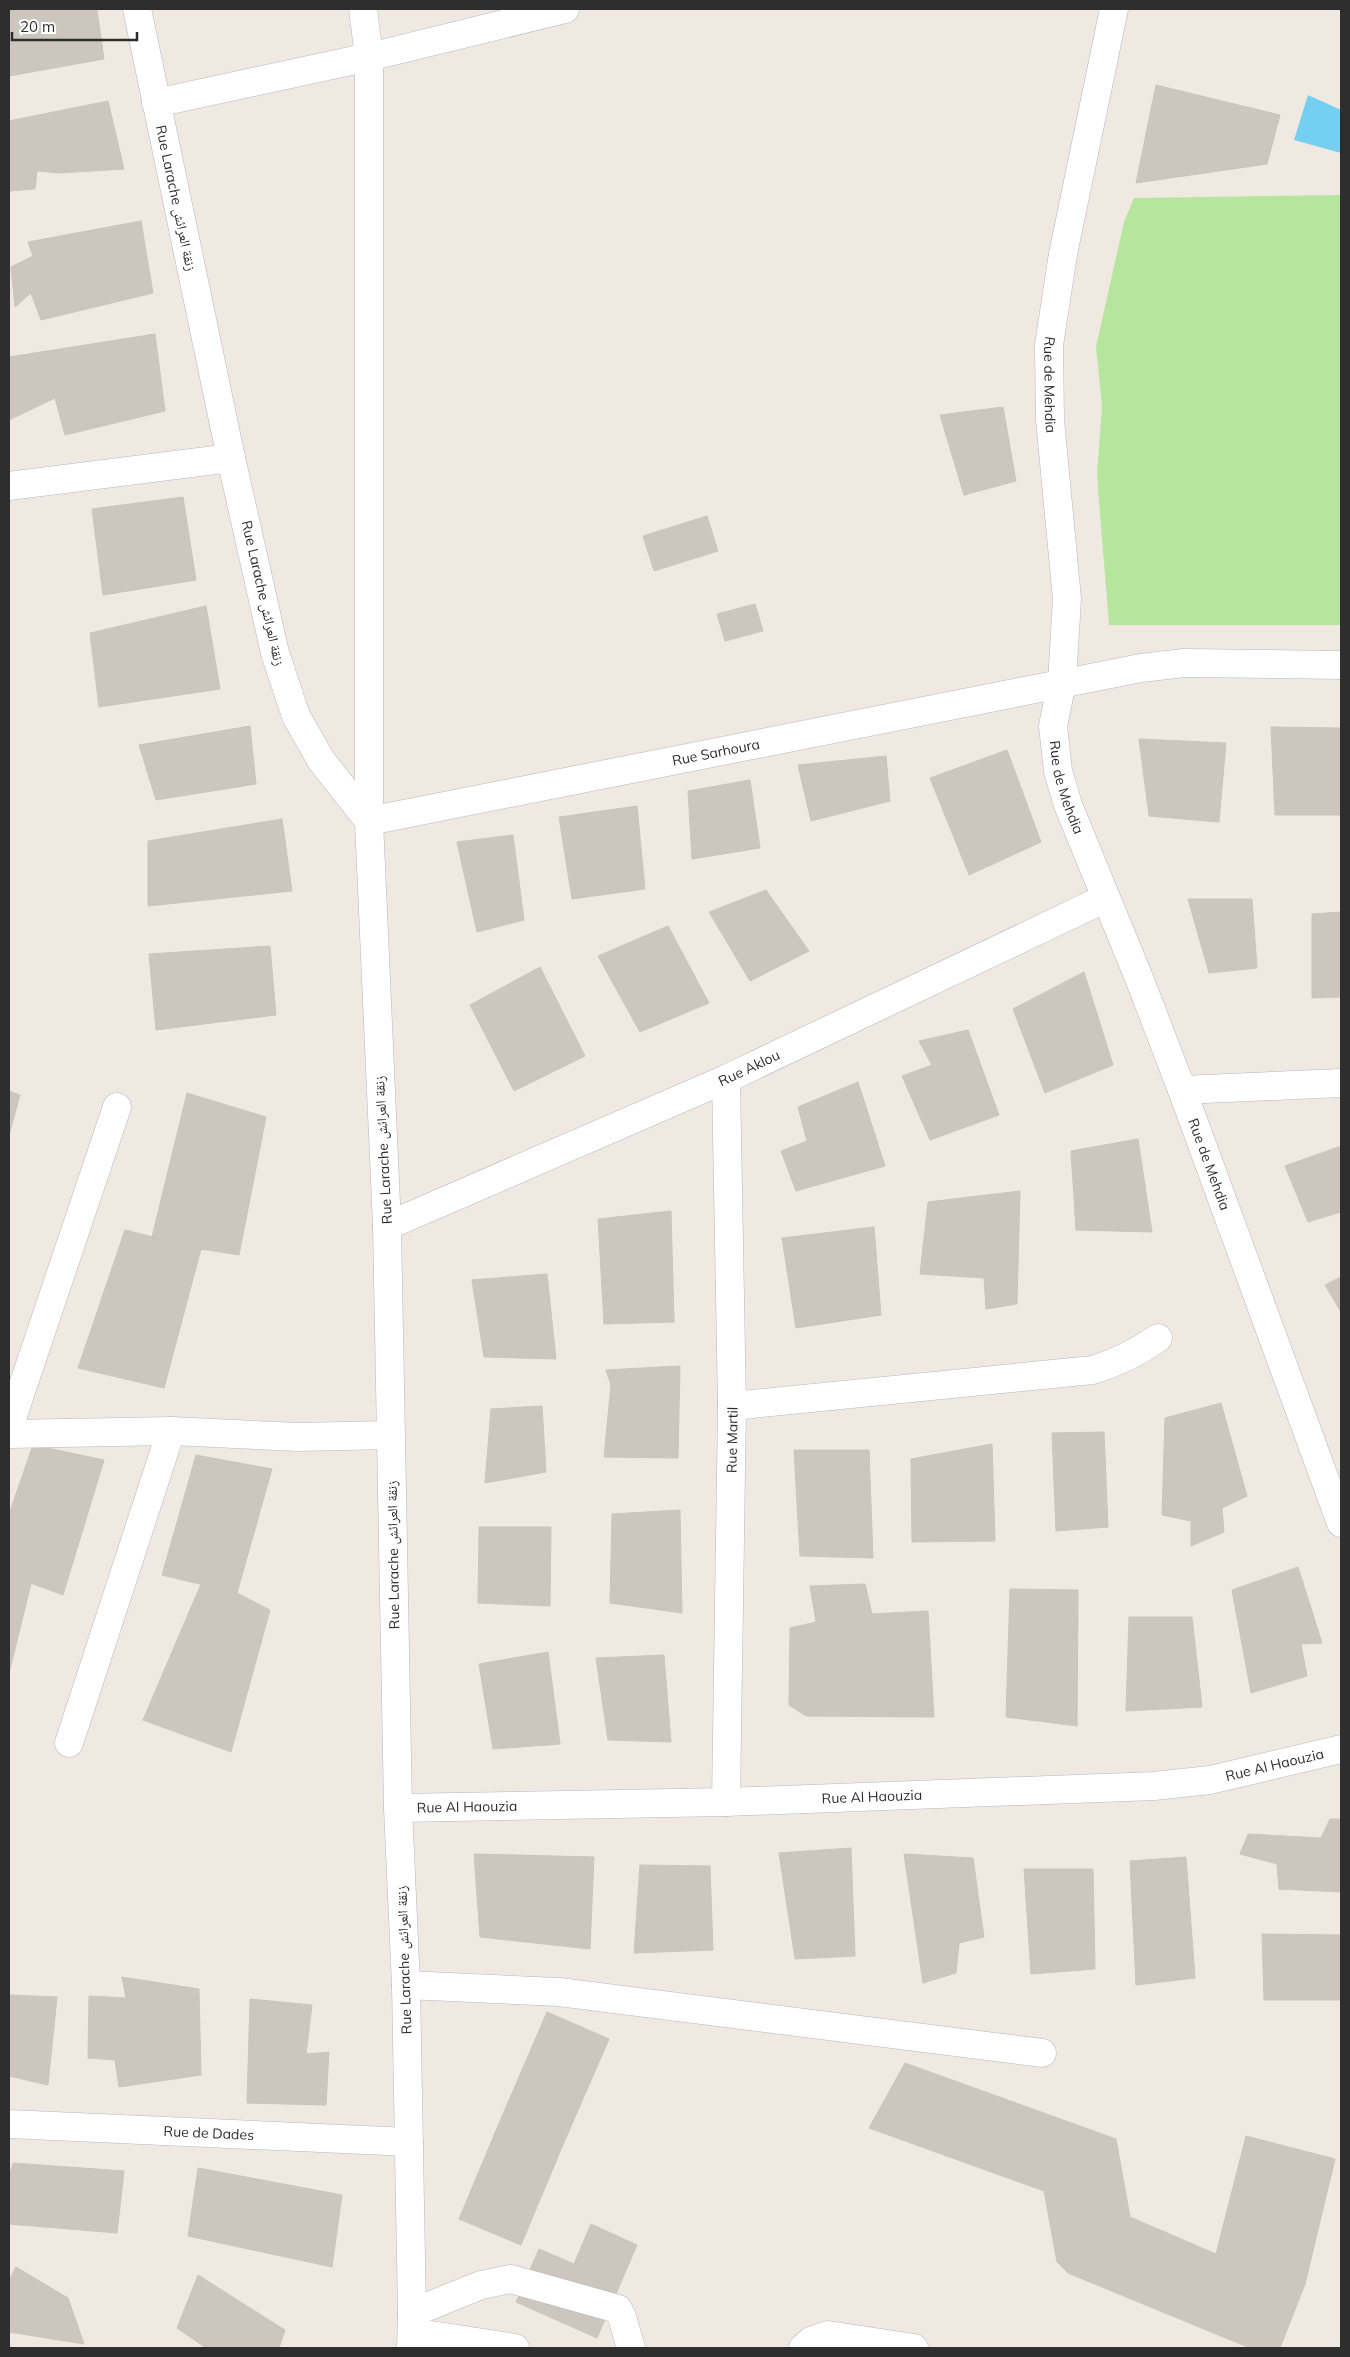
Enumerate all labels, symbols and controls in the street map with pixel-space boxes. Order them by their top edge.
scale bar [12,10,138,42]
text: 20 m [20,17,55,36]
street label: Rue Larache زنقة العرائش [152,123,200,273]
street label: Rue de Mehdia [1040,335,1060,434]
street label: Rue Larache زنقة العرائش [238,519,288,667]
street label: Rue Sarhoura [670,735,761,770]
street label: Rue de Mehdia [1046,739,1088,837]
street label: Rue Aklou [716,1046,783,1090]
street label: Rue Larache زنقة العرائش [370,1075,396,1225]
street label: Rue de Mehdia [1184,1116,1234,1213]
street label: Rue Martil [722,1407,742,1473]
street label: Rue Larache زنقة العرائش [383,1480,403,1630]
street label: Rue Al Haouzia [1224,1744,1326,1785]
street label: Rue Al Haouzia [821,1786,922,1807]
street label: Rue Al Haouzia [417,1797,517,1817]
street label: Rue Larache زنقة العرائش [392,1885,416,2035]
street label: Rue de Dades [163,2122,255,2144]

